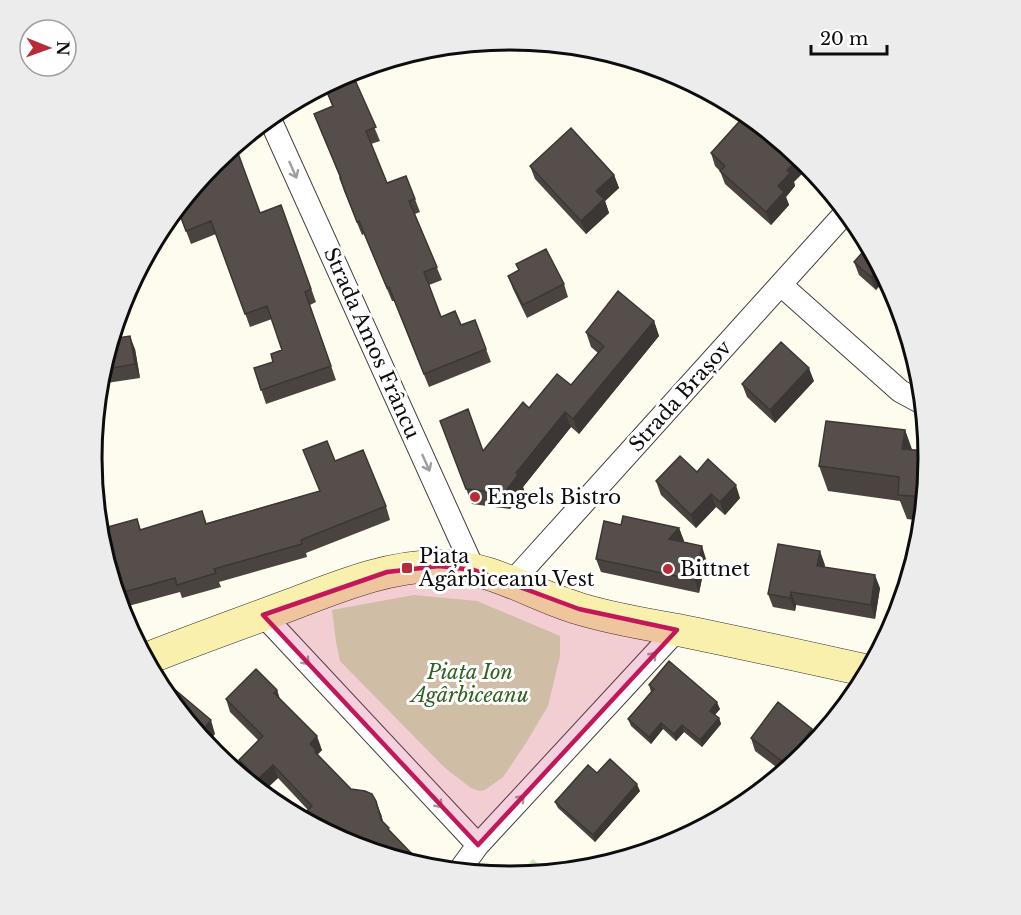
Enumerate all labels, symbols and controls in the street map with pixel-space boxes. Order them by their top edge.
north arrow [18,18,78,78]
scale bar [811,18,888,56]
text: 20 m [820,28,868,50]
text: N [53,41,73,56]
one-way arrow [288,161,299,179]
street label: Strada Amos Frâncu [319,244,425,442]
street label: Strada Brașov [624,336,737,457]
one-way arrow [420,453,432,471]
place label: Engels Bistro [487,485,621,509]
marker: Engels Bistro [468,490,482,504]
place label: Piața Agârbiceanu Vest [418,544,595,591]
place label: Bittnet [680,557,751,581]
marker: Piața Agârbiceanu Vest [400,561,414,575]
marker: Bittnet [661,562,675,576]
one-way arrow [296,650,310,665]
one-way arrow [643,652,657,667]
park label: Piața Ion Agârbiceanu [409,660,529,707]
one-way arrow [428,793,443,808]
one-way arrow [511,795,525,810]

